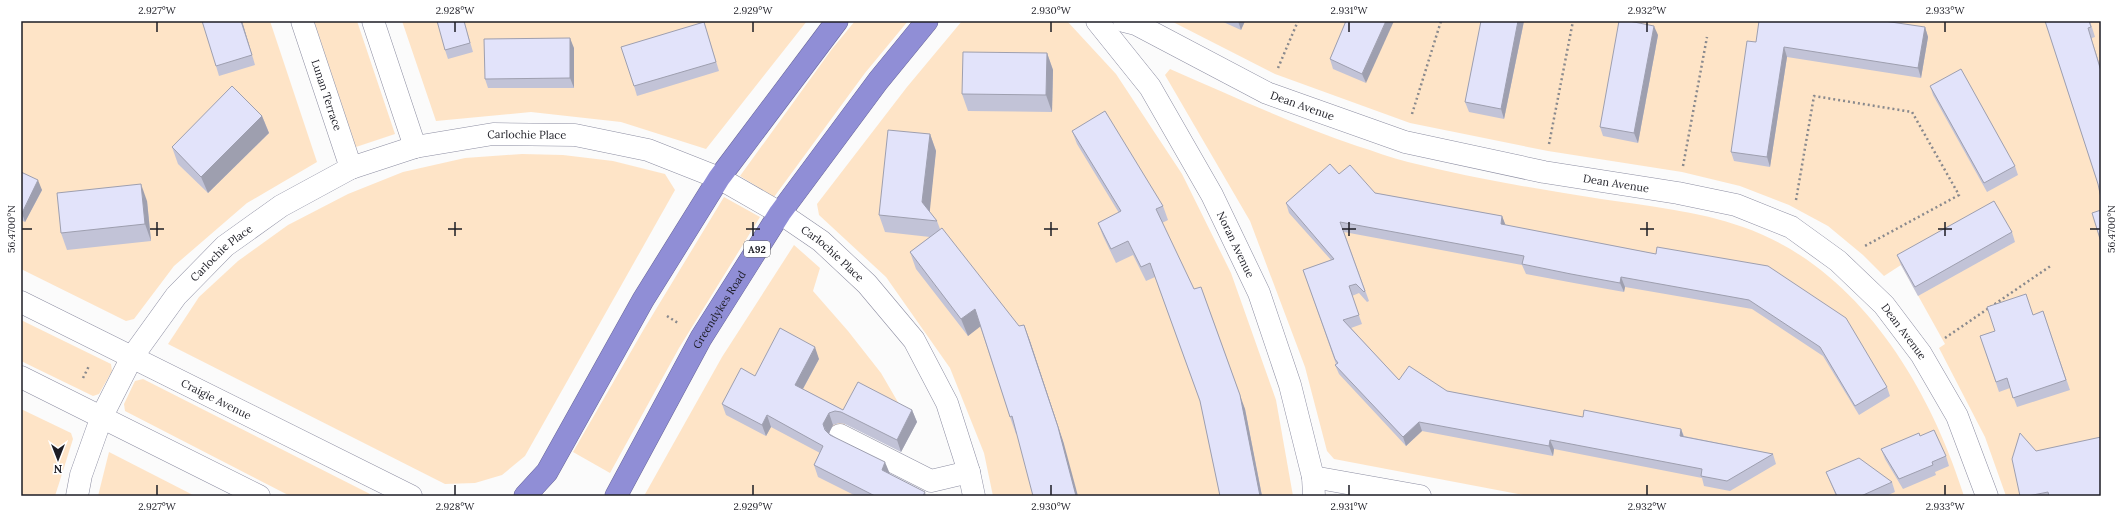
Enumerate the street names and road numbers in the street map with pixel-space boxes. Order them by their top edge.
street label: Lunan Terrace [308,58,345,132]
street label: Dean Avenue [1269,88,1336,123]
street label: Carlochie Place [486,127,566,142]
street label: Dean Avenue [1582,171,1650,195]
street label: Noran Avenue [1214,209,1258,280]
street label: Carlochie Place [187,222,255,284]
street label: Carlochie Place [798,222,867,285]
road number: A92 [744,241,770,257]
street label: Greendykes Road [690,268,749,351]
street label: Dean Avenue [1878,301,1930,362]
street label: Craigie Avenue [179,376,254,422]

